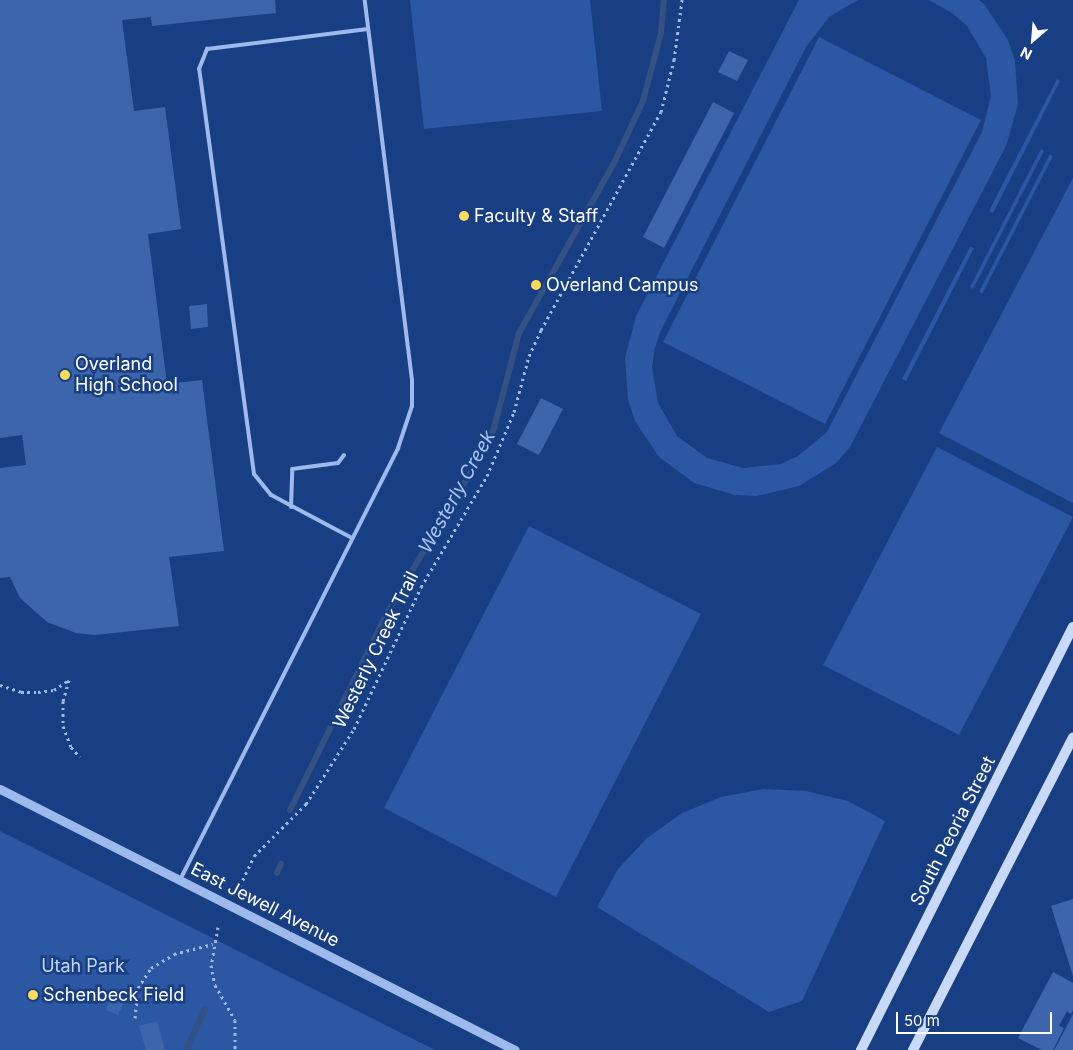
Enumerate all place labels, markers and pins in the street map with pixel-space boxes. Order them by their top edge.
place label: Faculty & Staff [474,205,598,227]
marker: Faculty & Staff [458,210,470,222]
place label: Overland Campus [546,274,698,296]
marker: Overland Campus [530,279,542,291]
place label: Overland High School [75,354,178,396]
marker: Overland High School [59,369,71,381]
place label: Schenbeck Field [43,984,184,1006]
marker: Schenbeck Field [27,989,39,1001]

